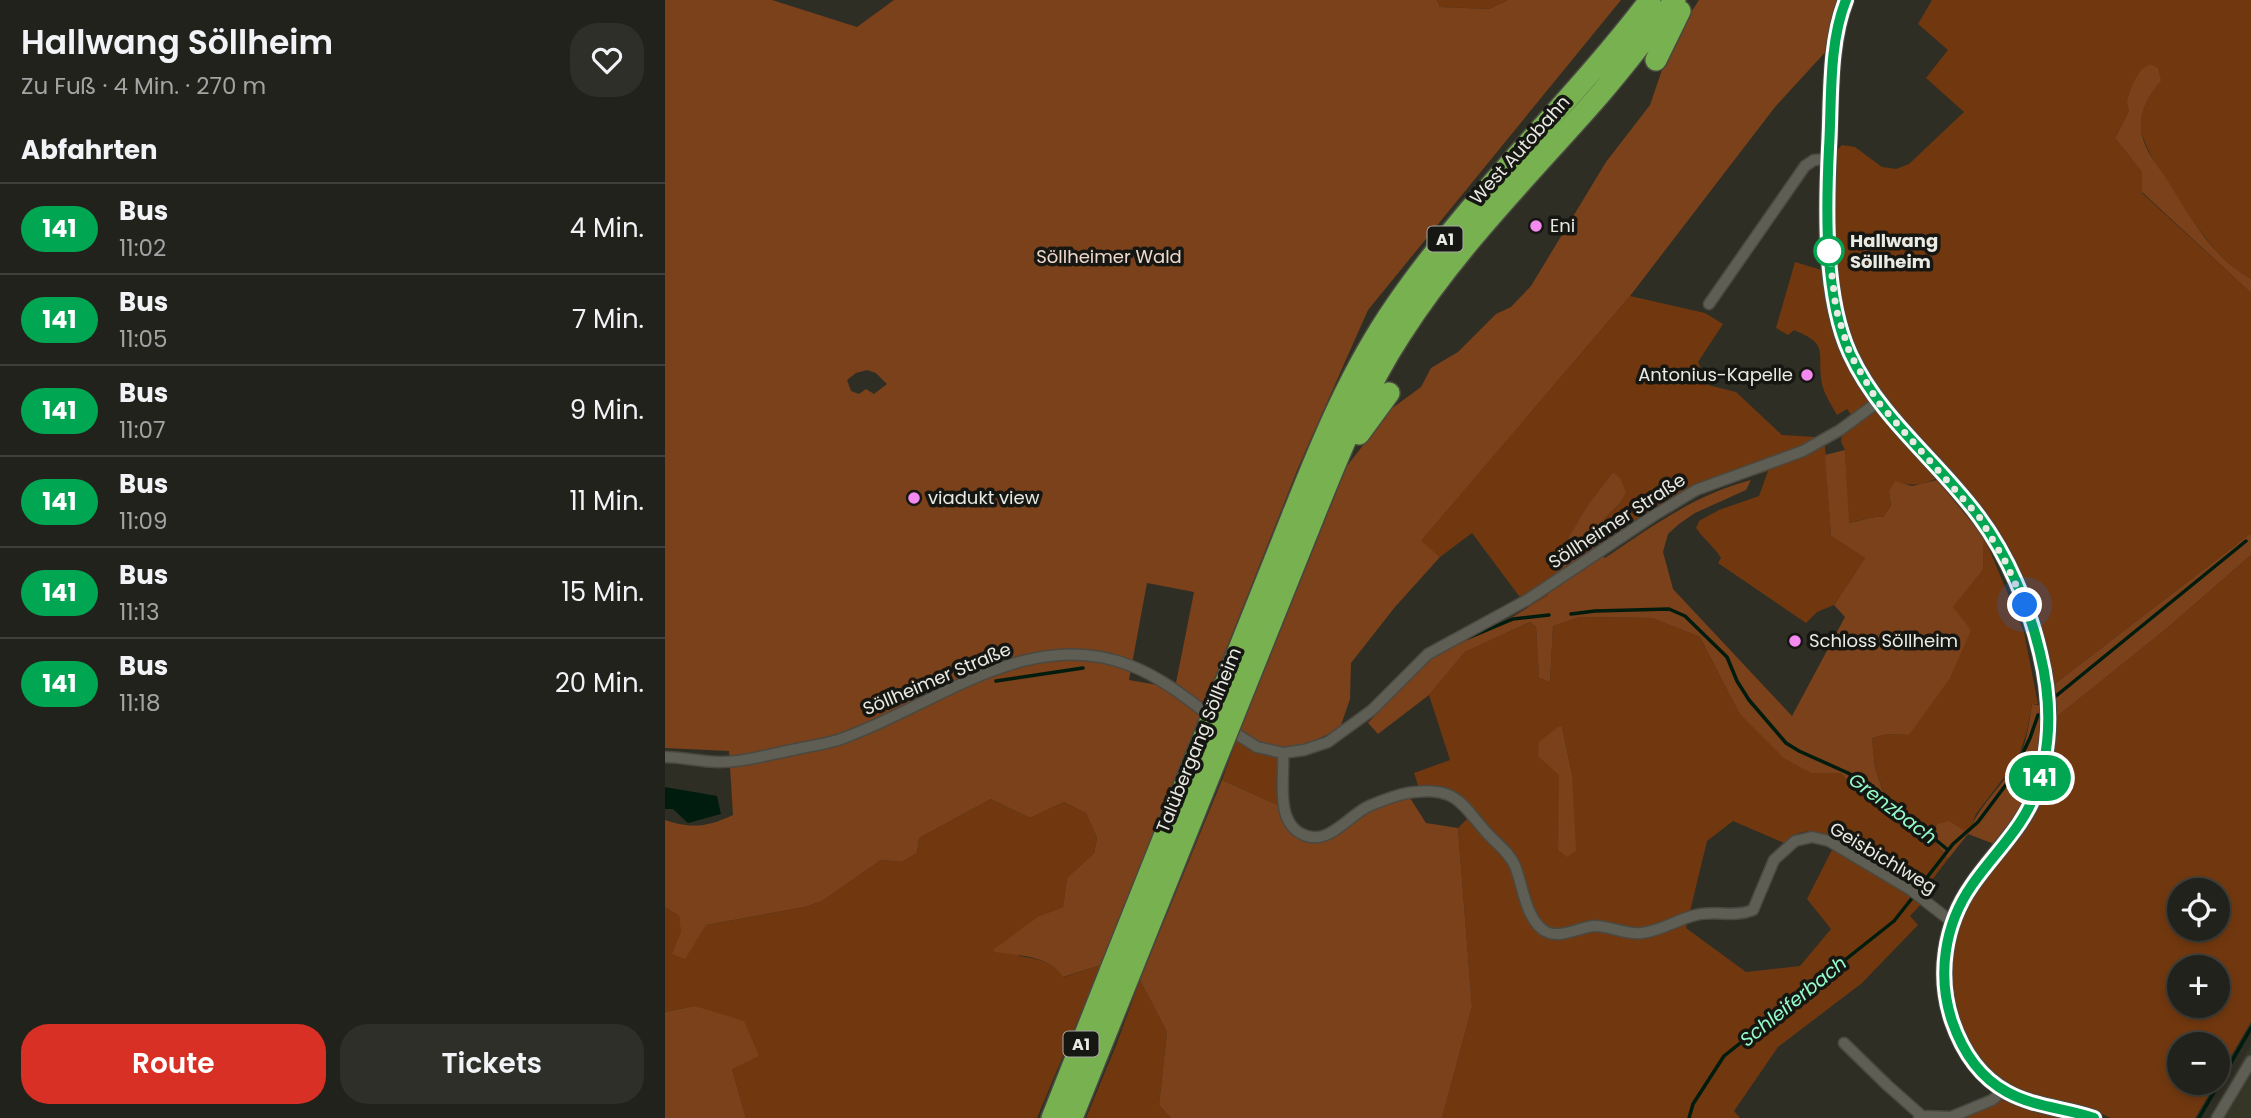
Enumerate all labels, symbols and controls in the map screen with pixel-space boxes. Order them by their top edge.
text: Hallwang Söllheim [21,19,333,66]
button: heart [570,23,644,97]
text: Zu Fuß · 4 Min. · 270 m [21,70,266,102]
street label: West Autobahn [1464,90,1575,210]
text: Abfahrten [21,132,158,168]
text: Bus [119,193,168,229]
text: 4 Min. [570,210,644,246]
text: 141 [42,212,77,245]
place label: Eni [1550,213,1575,238]
marker: Eni [1528,218,1544,234]
road number: A1 [1427,227,1463,252]
place label: Hallwang Söllheim [1850,228,1938,274]
text: 11:02 [119,232,166,264]
marker: Hallwang Söllheim [1814,236,1844,266]
park label: Söllheimer Wald [1036,244,1182,269]
text: Bus [119,284,168,320]
text: 7 Min. [572,301,644,337]
text: 141 [42,303,77,336]
text: 11:05 [119,323,168,355]
place label: Antonius-Kapelle [1638,362,1793,387]
marker: Antonius-Kapelle [1799,367,1815,383]
text: Bus [119,375,168,411]
text: 9 Min. [570,392,644,428]
text: 141 [42,394,77,427]
text: 11:07 [119,414,166,446]
text: Bus [119,466,168,502]
street label: Söllheimer Straße [1543,467,1690,574]
text: 11 Min. [570,483,644,519]
text: 141 [42,485,77,518]
place label: viadukt view [928,485,1040,510]
marker: viadukt view [906,490,922,506]
text: 11:09 [119,505,168,537]
text: Bus [119,557,168,593]
text: 15 Min. [562,574,644,610]
text: 141 [42,576,77,609]
your location [2007,587,2042,622]
text: 11:13 [119,596,160,628]
place label: Schloss Söllheim [1809,628,1958,653]
marker: Schloss Söllheim [1787,633,1803,649]
street label: Söllheimer Straße [859,636,1015,721]
street label: Talübergang Söllheim [1150,644,1247,836]
text: Bus [119,648,168,684]
text: 20 Min. [555,665,644,701]
text: 141 [42,667,77,700]
text: 11:18 [119,687,161,719]
line badge: 141 [2000,755,2080,801]
text: 141 [2023,761,2057,794]
water label: Grenzbach [1843,766,1942,850]
street label: Geisbichlweg [1825,816,1941,899]
map controls [2167,878,2230,1095]
button: locate [2167,878,2230,941]
water label: Schleiferbach [1734,950,1852,1053]
button: + [2167,955,2230,1018]
button: Route [21,1024,326,1104]
button: Tickets [340,1024,644,1104]
road number: A1 [1063,1032,1099,1056]
button: − [2167,1032,2230,1095]

